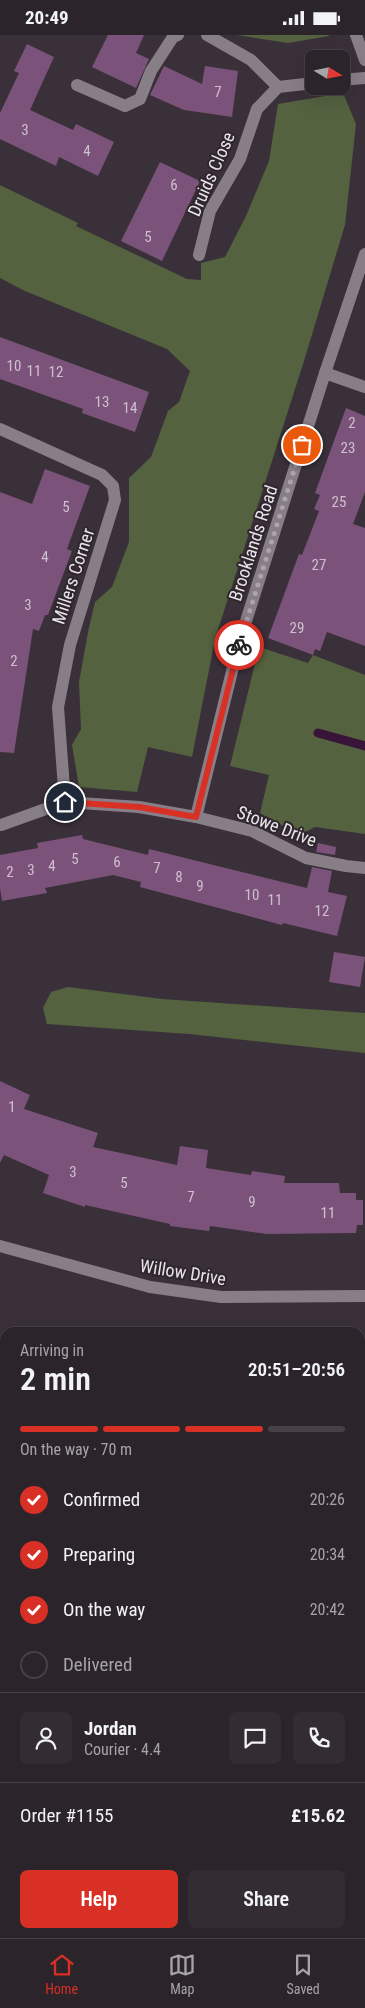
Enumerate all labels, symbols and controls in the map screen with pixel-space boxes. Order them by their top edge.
text: 20:49 [25,6,69,29]
north arrow [305,50,350,95]
map controls [305,50,350,95]
house number: 7 [214,83,222,101]
house number: 3 [21,121,29,139]
street label: Druids Close [183,129,239,219]
house number: 4 [83,142,91,160]
house number: 6 [170,176,178,194]
house number: 5 [144,228,152,246]
house number: 10 [7,357,21,375]
house number: 11 [27,362,41,380]
house number: 12 [49,363,63,381]
house number: 13 [95,393,109,411]
house number: 14 [123,399,137,417]
house number: 2 [348,414,356,432]
pin [281,424,323,466]
icon: bag [288,431,316,459]
house number: 23 [341,439,355,457]
street label: Brooklands Road [224,483,282,603]
house number: 25 [332,493,346,511]
house number: 5 [62,498,70,516]
street label: Millers Corner [48,525,99,627]
house number: 4 [41,548,49,566]
house number: 27 [312,556,326,574]
house number: 3 [24,596,32,614]
house number: 29 [290,619,304,637]
courier [214,620,264,670]
icon: bike [225,631,253,659]
house number: 2 [10,652,18,670]
pin [44,781,86,823]
icon: home [51,788,79,816]
street label: Stowe Drive [234,801,320,851]
house number: 5 [71,850,79,868]
house number: 6 [113,853,121,871]
house number: 4 [48,857,56,875]
house number: 7 [153,859,161,877]
house number: 3 [27,861,35,879]
house number: 2 [6,863,14,881]
house number: 8 [175,868,183,886]
house number: 9 [196,877,204,895]
house number: 10 [245,886,259,904]
house number: 11 [268,891,282,909]
house number: 12 [315,902,329,920]
house number: 1 [8,1098,16,1116]
house number: 3 [69,1163,77,1181]
house number: 5 [120,1174,128,1192]
house number: 7 [187,1188,195,1206]
house number: 9 [248,1193,256,1211]
house number: 11 [321,1204,335,1222]
street label: Willow Drive [138,1255,228,1289]
text: Arriving in [20,1341,84,1360]
text: 20:51–20:56 [248,1358,345,1381]
text: 2 min [20,1360,91,1398]
text: On the way · 70 m [20,1440,132,1459]
icon: check [20,1486,48,1514]
text: Confirmed [63,1488,140,1511]
text: 20:26 [310,1490,345,1509]
icon: check [20,1541,48,1569]
text: Preparing [63,1543,135,1566]
text: 20:34 [310,1545,345,1564]
icon: check [20,1596,48,1624]
text: On the way [63,1598,145,1621]
text: 20:42 [310,1600,345,1619]
text: Delivered [63,1653,132,1676]
button: person [20,1712,72,1764]
button: chat [229,1712,281,1764]
button: phone [293,1712,345,1764]
text: Jordan [84,1717,137,1740]
text: Courier · 4.4 [84,1740,161,1759]
text: Order #1155 [20,1804,113,1827]
text: £15.62 [291,1804,345,1827]
button: Help [20,1870,178,1928]
button: Share [188,1870,345,1928]
tab: Home [45,1951,78,1997]
tab: Map [168,1951,196,1997]
tab: Saved [287,1951,320,1997]

